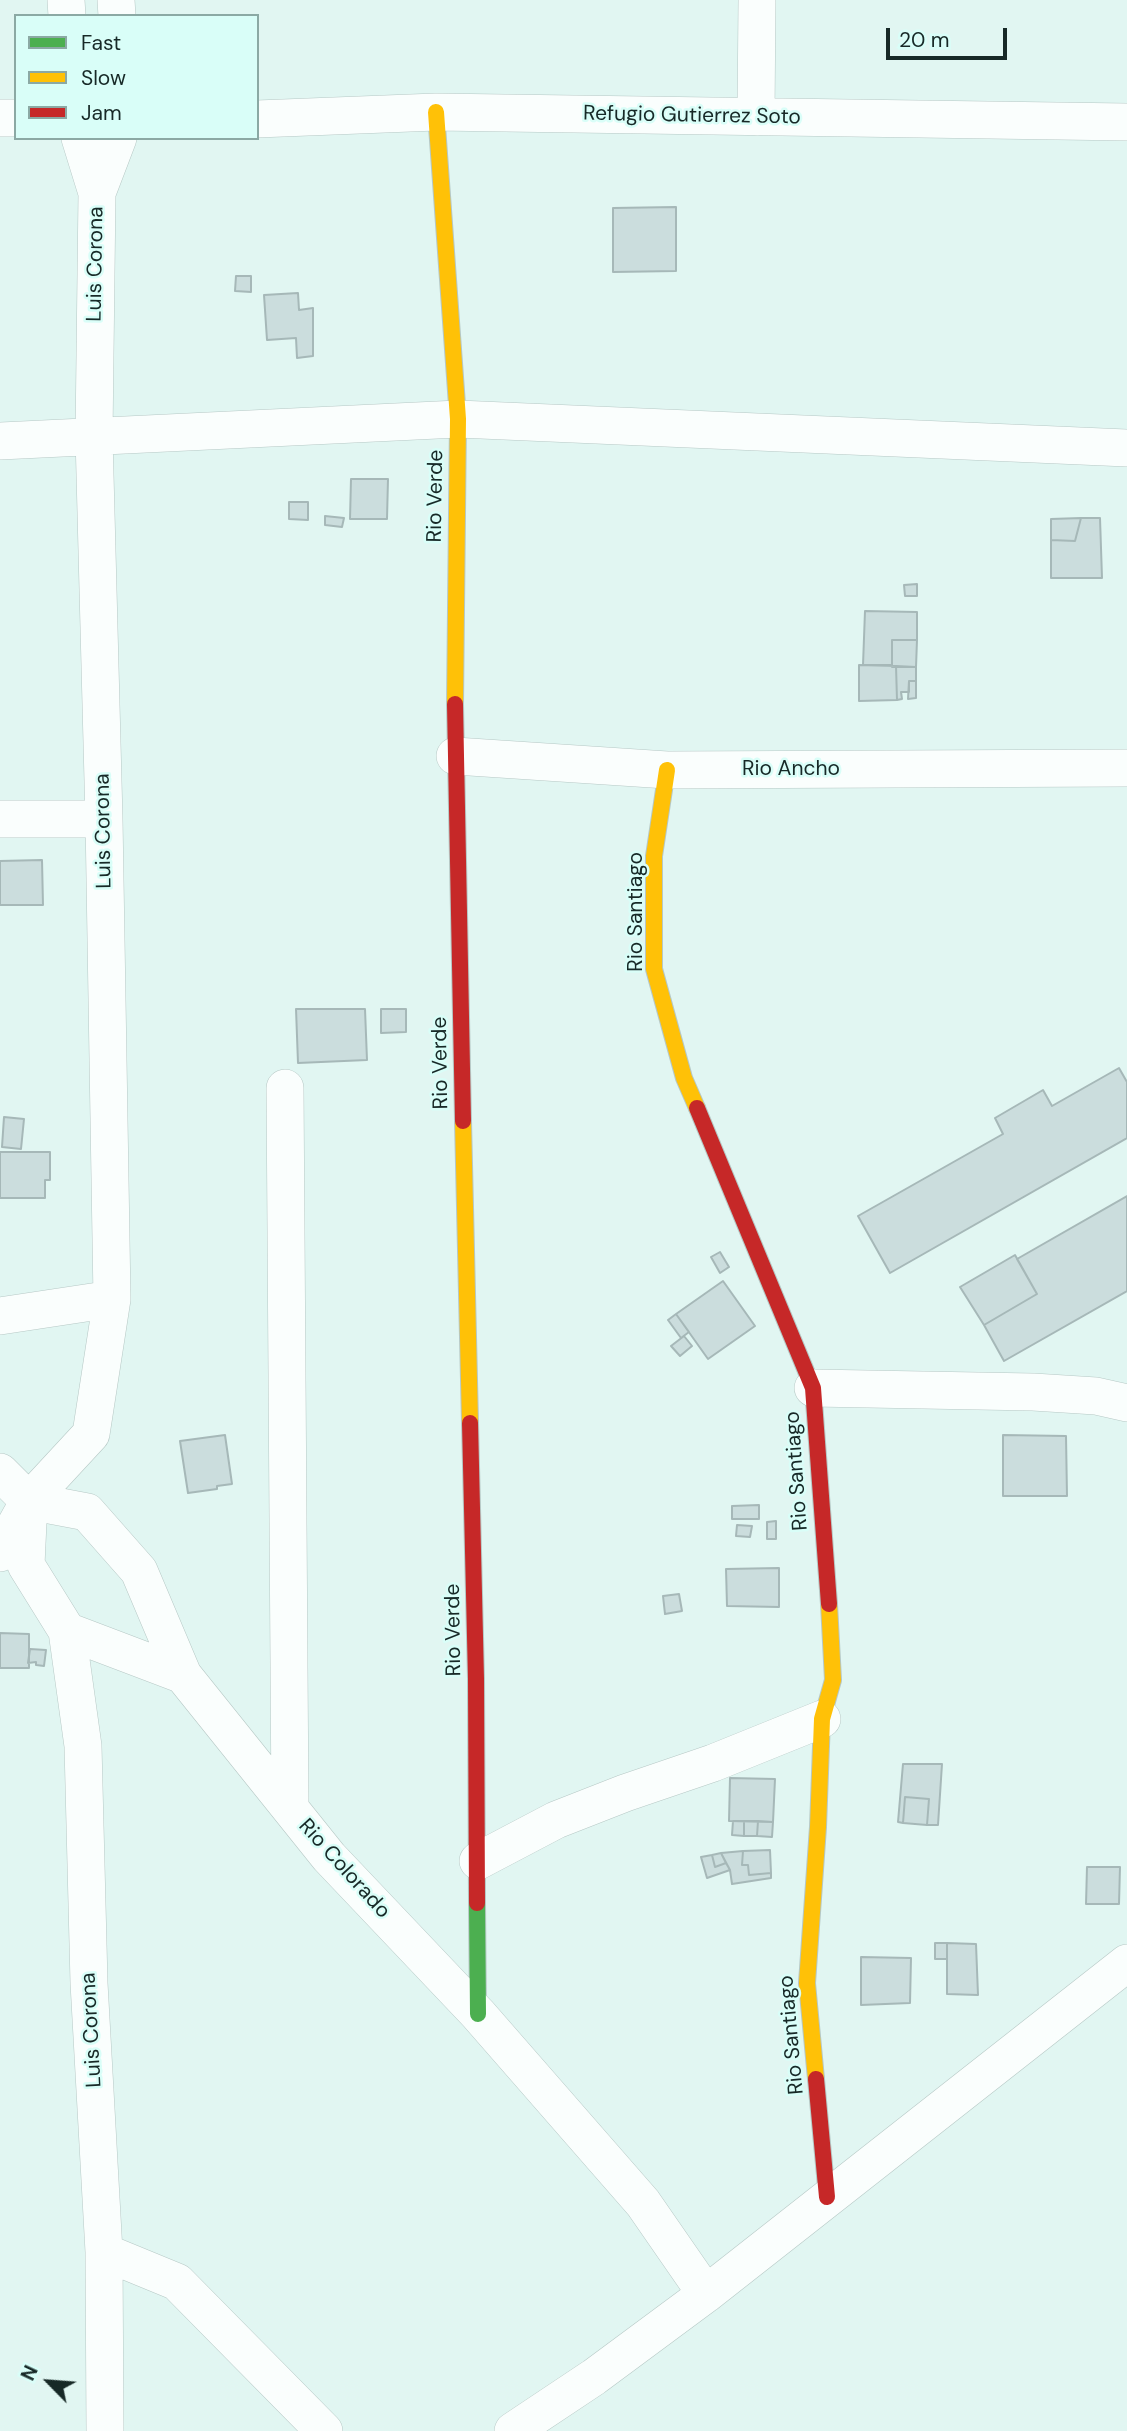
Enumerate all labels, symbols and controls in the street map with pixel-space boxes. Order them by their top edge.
legend [14,14,259,140]
scale bar [889,14,1010,58]
text: 20 m [899,26,950,54]
text: Fast [81,29,121,57]
text: Slow [81,64,126,92]
text: Jam [81,99,122,127]
street label: Refugio Gutierrez Soto [583,102,801,130]
street label: Luis Corona [82,206,110,322]
street label: Rio Verde [423,449,449,543]
street label: Rio Ancho [742,756,840,782]
street label: Luis Corona [90,773,118,889]
street label: Rio Santiago [623,852,649,972]
street label: Rio Verde [428,1016,454,1110]
street label: Rio Santiago [780,1410,814,1532]
street label: Rio Verde [441,1583,467,1677]
street label: Rio Colorado [293,1814,395,1924]
street label: Luis Corona [76,1972,108,2088]
street label: Rio Santiago [774,1974,810,2096]
north arrow [14,2347,84,2417]
text: N [15,2361,44,2384]

